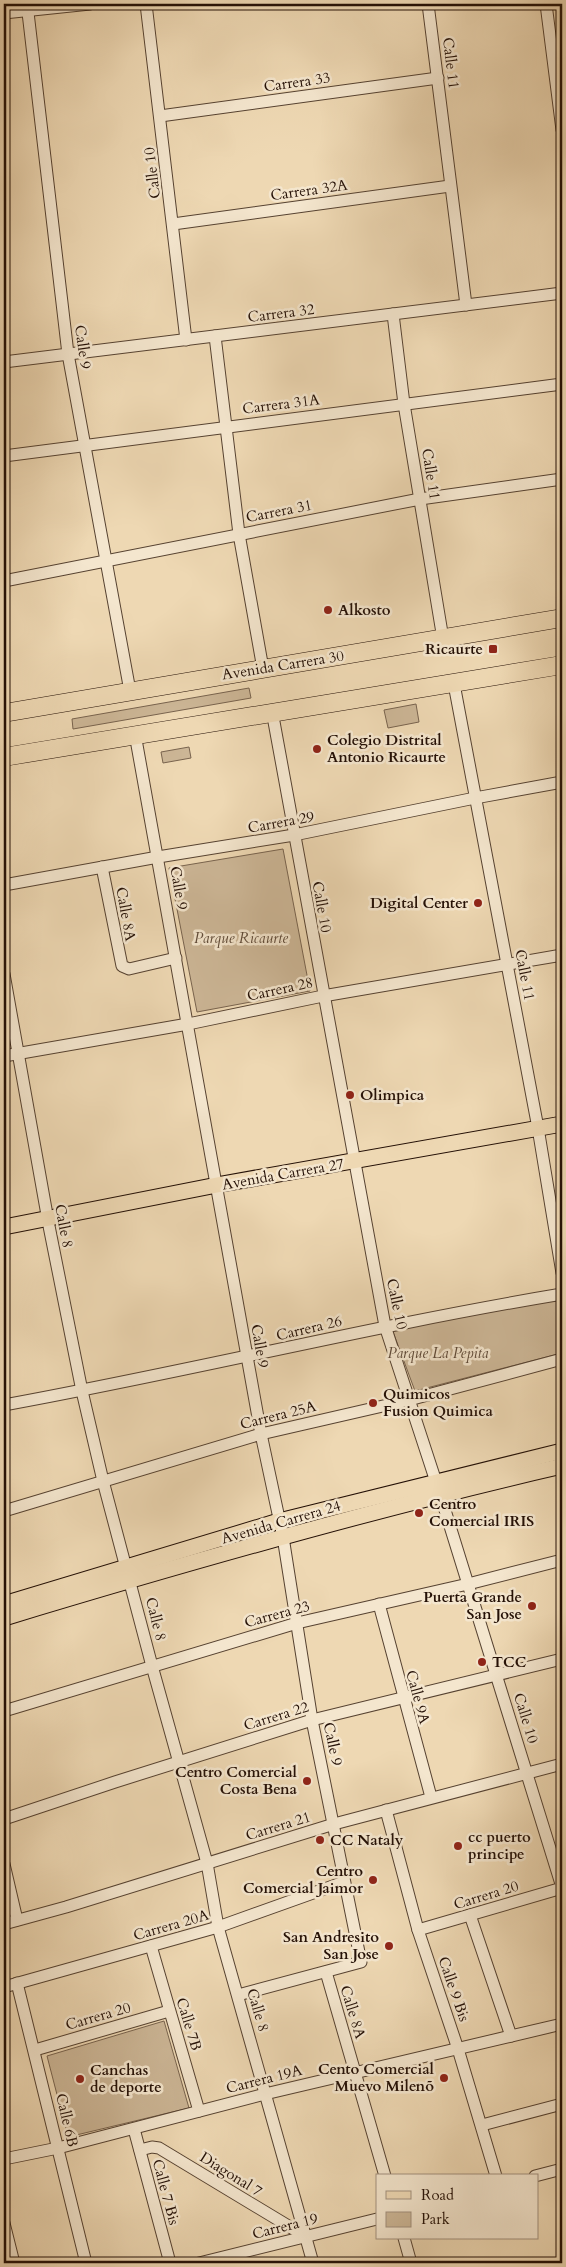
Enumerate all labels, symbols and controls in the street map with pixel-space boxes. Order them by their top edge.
street label: Calle 11 [438,36,464,90]
street label: Carrera 33 [262,67,332,97]
street label: Calle 10 [139,146,165,200]
street label: Carrera 32A [269,175,349,205]
street label: Carrera 32 [246,299,316,327]
street label: Calle 9 [70,324,96,371]
street label: Carrera 31A [241,389,321,419]
street label: Calle 11 [417,447,445,501]
street label: Carrera 31 [244,495,314,527]
place label: Alkosto [338,600,391,620]
marker: Alkosto [322,604,334,616]
place label: Ricaurte [425,639,483,659]
marker: Ricaurte [487,643,499,655]
street label: Avenida Carrera 30 [221,645,346,685]
place label: Colegio Distrital Antonio Ricaurte [327,730,446,767]
marker: Colegio Distrital Antonio Ricaurte [311,743,323,755]
street label: Carrera 29 [246,806,316,838]
street label: Calle 9 [165,865,193,912]
street label: Calle 10 [308,880,336,935]
street label: Calle 8A [111,885,141,943]
place label: Digital Center [370,893,469,913]
marker: Digital Center [472,897,484,909]
park label: Parque Ricaurte [194,928,288,948]
street label: Calle 11 [510,948,540,1002]
street label: Carrera 28 [245,972,315,1006]
place label: Olimpica [360,1085,425,1105]
marker: Olimpica [344,1089,356,1101]
street label: Avenida Carrera 27 [221,1153,346,1195]
street label: Calle 8 [50,1202,78,1250]
street label: Calle 10 [382,1277,412,1332]
street label: Carrera 26 [274,1311,344,1345]
street label: Calle 9 [246,1323,274,1370]
park label: Parque La Pepita [388,1343,489,1363]
place label: Quimicos Fusion Quimica [383,1384,493,1421]
street label: Carrera 25A [238,1396,318,1434]
marker: Quimicos Fusion Quimica [367,1397,379,1409]
place label: Centro Comercial IRIS [429,1494,534,1531]
street label: Avenida Carrera 24 [219,1495,343,1549]
marker: Centro Comercial IRIS [413,1507,425,1519]
place label: Puerta Grande San Jose [423,1587,522,1624]
street label: Calle 8 [141,1595,171,1643]
street label: Carrera 23 [242,1596,312,1632]
marker: Puerta Grande San Jose [526,1600,538,1612]
place label: TCC [492,1652,527,1672]
marker: TCC [476,1656,488,1668]
street label: Calle 9A [401,1668,435,1726]
street label: Calle 10 [509,1690,543,1746]
street label: Carrera 22 [241,1697,311,1735]
street label: Calle 9 [319,1720,347,1768]
place label: Centro Comercial Costa Bena [175,1762,298,1799]
marker: Centro Comercial Costa Bena [301,1775,313,1787]
street label: Carrera 21 [243,1807,313,1845]
place label: cc puerto principe [468,1827,531,1864]
place label: CC Nataly [330,1830,404,1850]
marker: CC Nataly [314,1834,326,1846]
marker: cc puerto principe [452,1840,464,1852]
place label: Centro Comercial Jaimor [243,1861,364,1898]
marker: Centro Comercial Jaimor [367,1874,379,1886]
street label: Carrera 20 [451,1876,521,1914]
street label: Carrera 20A [131,1905,211,1945]
place label: San Andresito San Jose [283,1927,379,1964]
marker: San Andresito San Jose [383,1940,395,1952]
street label: Calle 9 Bis [434,1954,474,2024]
street label: Calle 8A [335,1983,371,2041]
street label: Calle 8 [242,1986,274,2034]
street label: Calle 7B [171,1995,207,2053]
street label: Carrera 20 [63,1997,133,2035]
place label: Cento Comercial Muevo Milenõ [318,2059,435,2096]
place label: Canchas de deporte [90,2060,162,2097]
street label: Carrera 19A [224,2060,304,2098]
marker: Cento Comercial Muevo Milenõ [438,2072,450,2084]
marker: Canchas de deporte [74,2073,86,2085]
street label: Calle 6B [51,2091,83,2149]
street label: Diagonal 7 [196,2147,266,2201]
street label: Calle 7 Bis [148,2157,184,2227]
legend [376,2174,538,2240]
text: Road [421,2185,454,2205]
street label: Carrera 19 [250,2208,320,2244]
text: Park [421,2209,450,2229]

